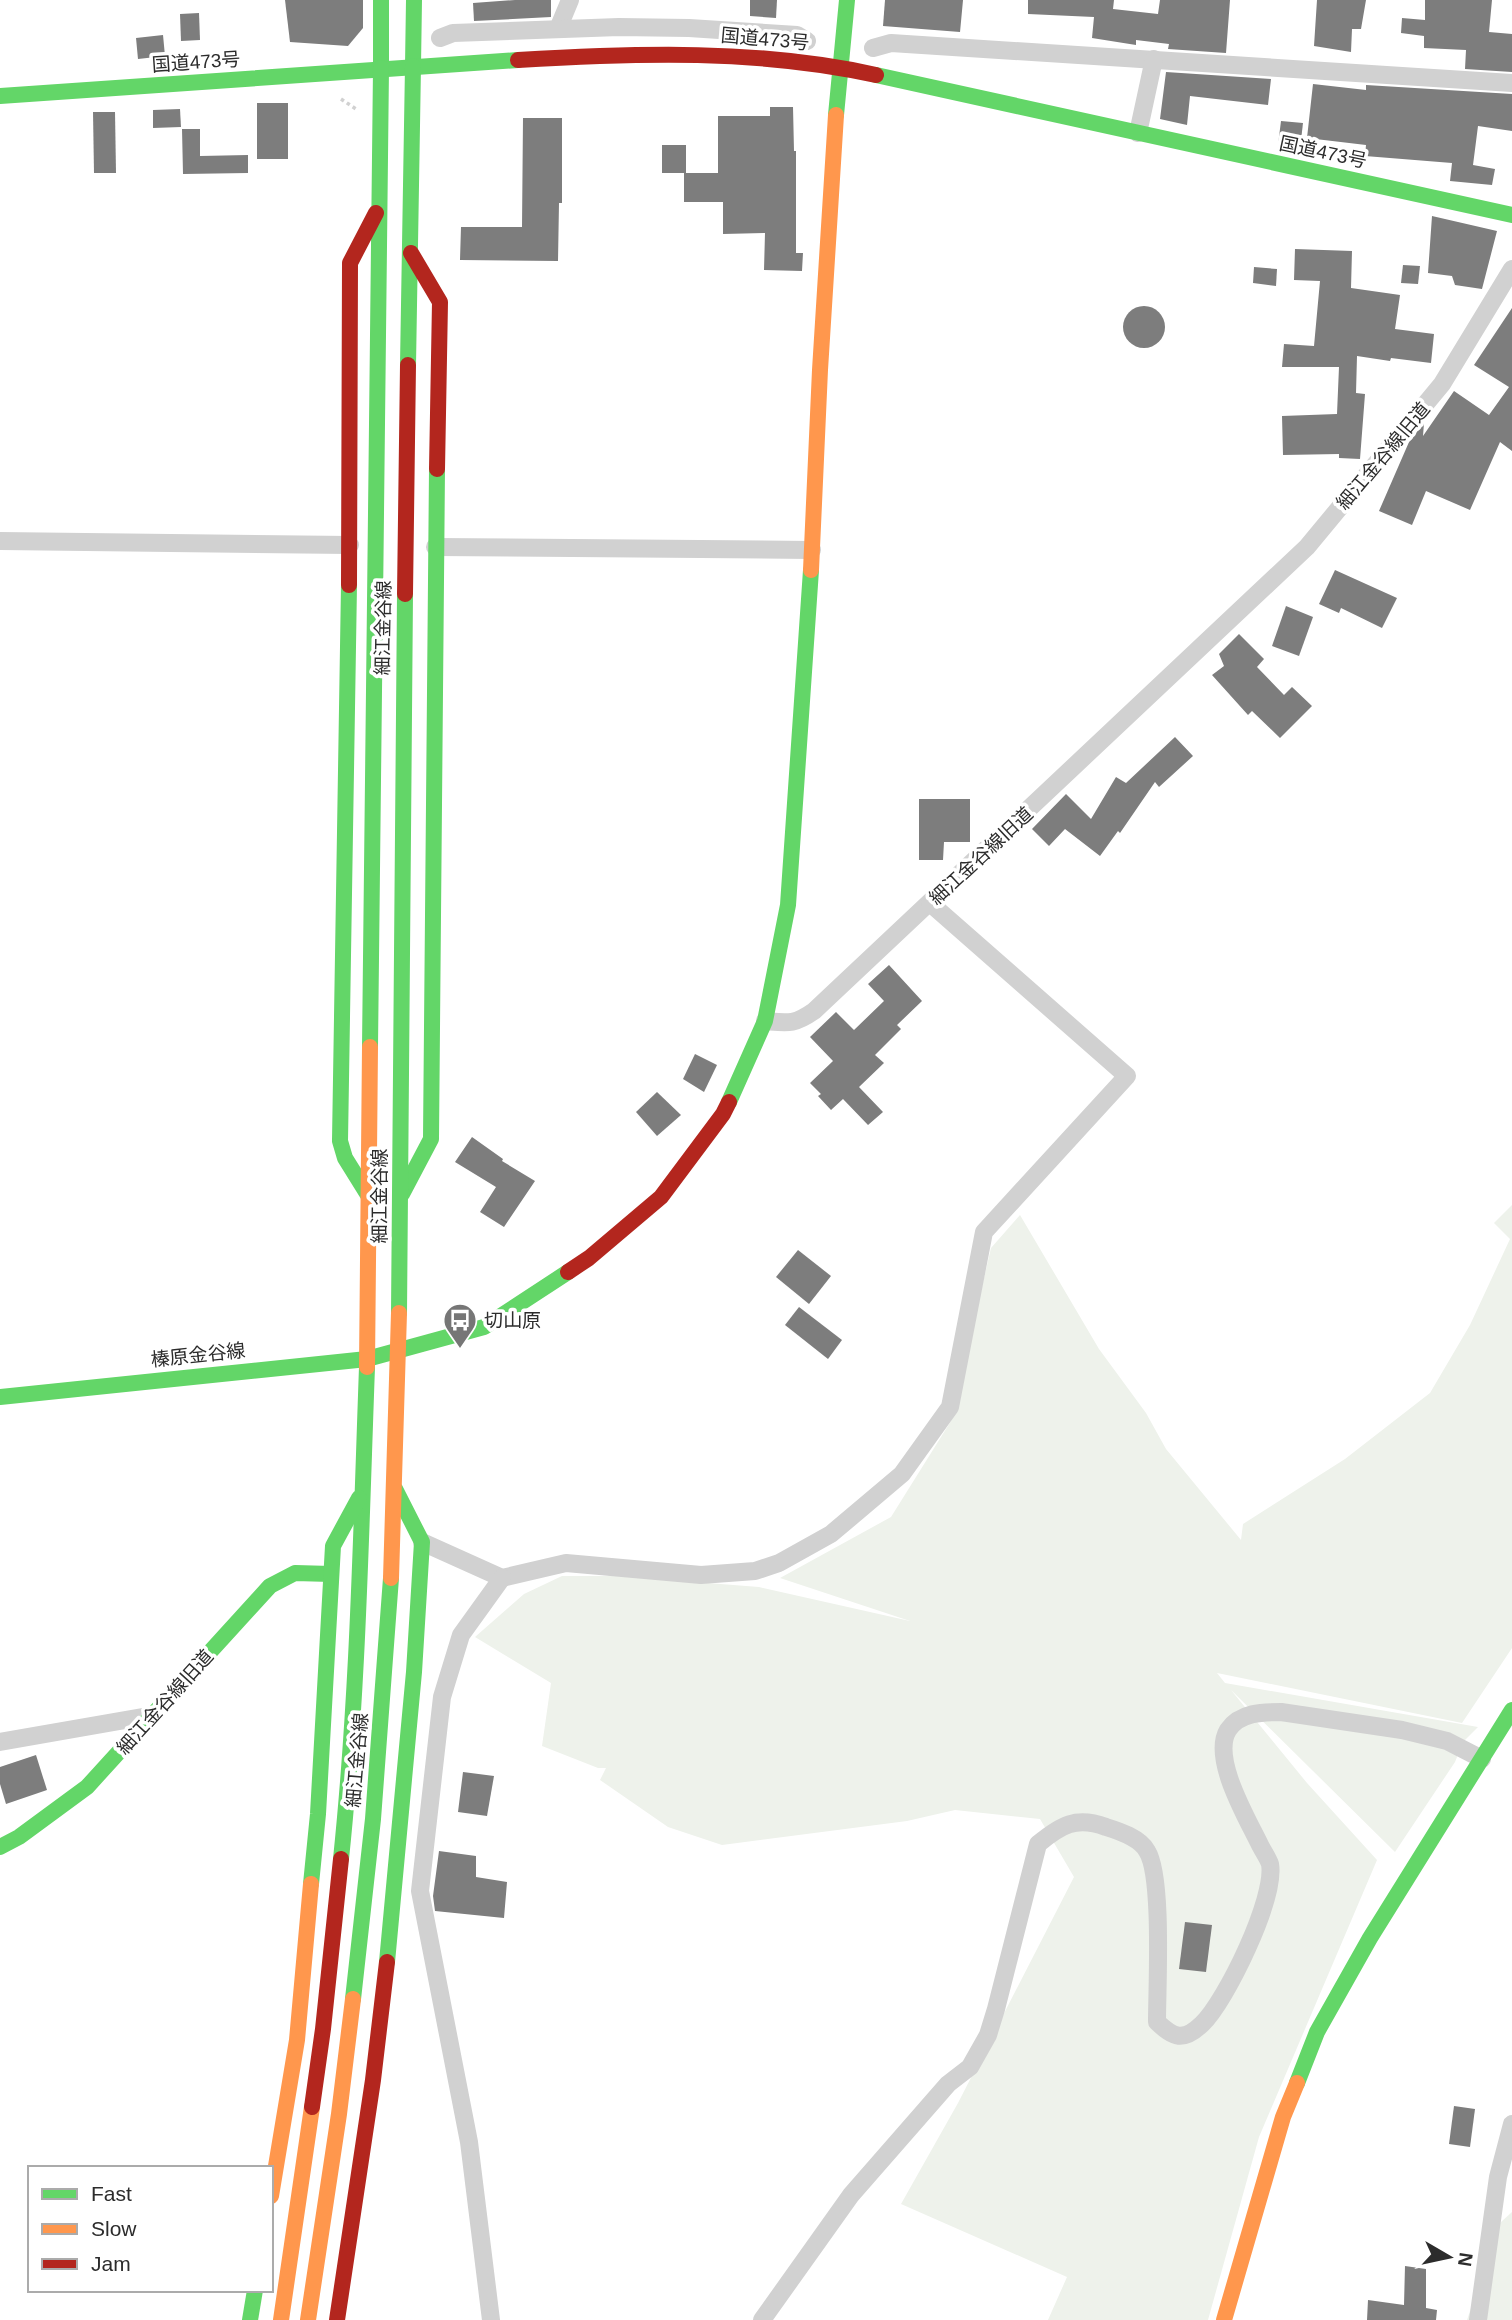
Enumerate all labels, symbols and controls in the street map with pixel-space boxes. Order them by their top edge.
street label: 国道473号 [720,25,810,53]
street label: 国道473号 [151,48,241,76]
street label: 国道473号 [1277,133,1369,171]
street label: 細江金谷線旧道 [1332,398,1434,514]
street label: 細江金谷線 [372,580,394,676]
street label: 細江金谷線旧道 [925,803,1037,909]
street label: 細江金谷線 [369,1148,390,1244]
bus stop icon: 切山原 [441,1301,479,1350]
place label: 切山原 [484,1310,541,1331]
street label: 榛原金谷線 [150,1340,246,1370]
street label: 細江金谷線旧道 [113,1646,217,1758]
street label: 細江金谷線 [342,1712,372,1808]
legend [28,2166,273,2292]
text: Fast [91,2182,132,2205]
text: Slow [91,2217,137,2240]
north arrow [1414,2222,1484,2292]
text: N [1454,2251,1477,2268]
text: Jam [91,2252,131,2275]

